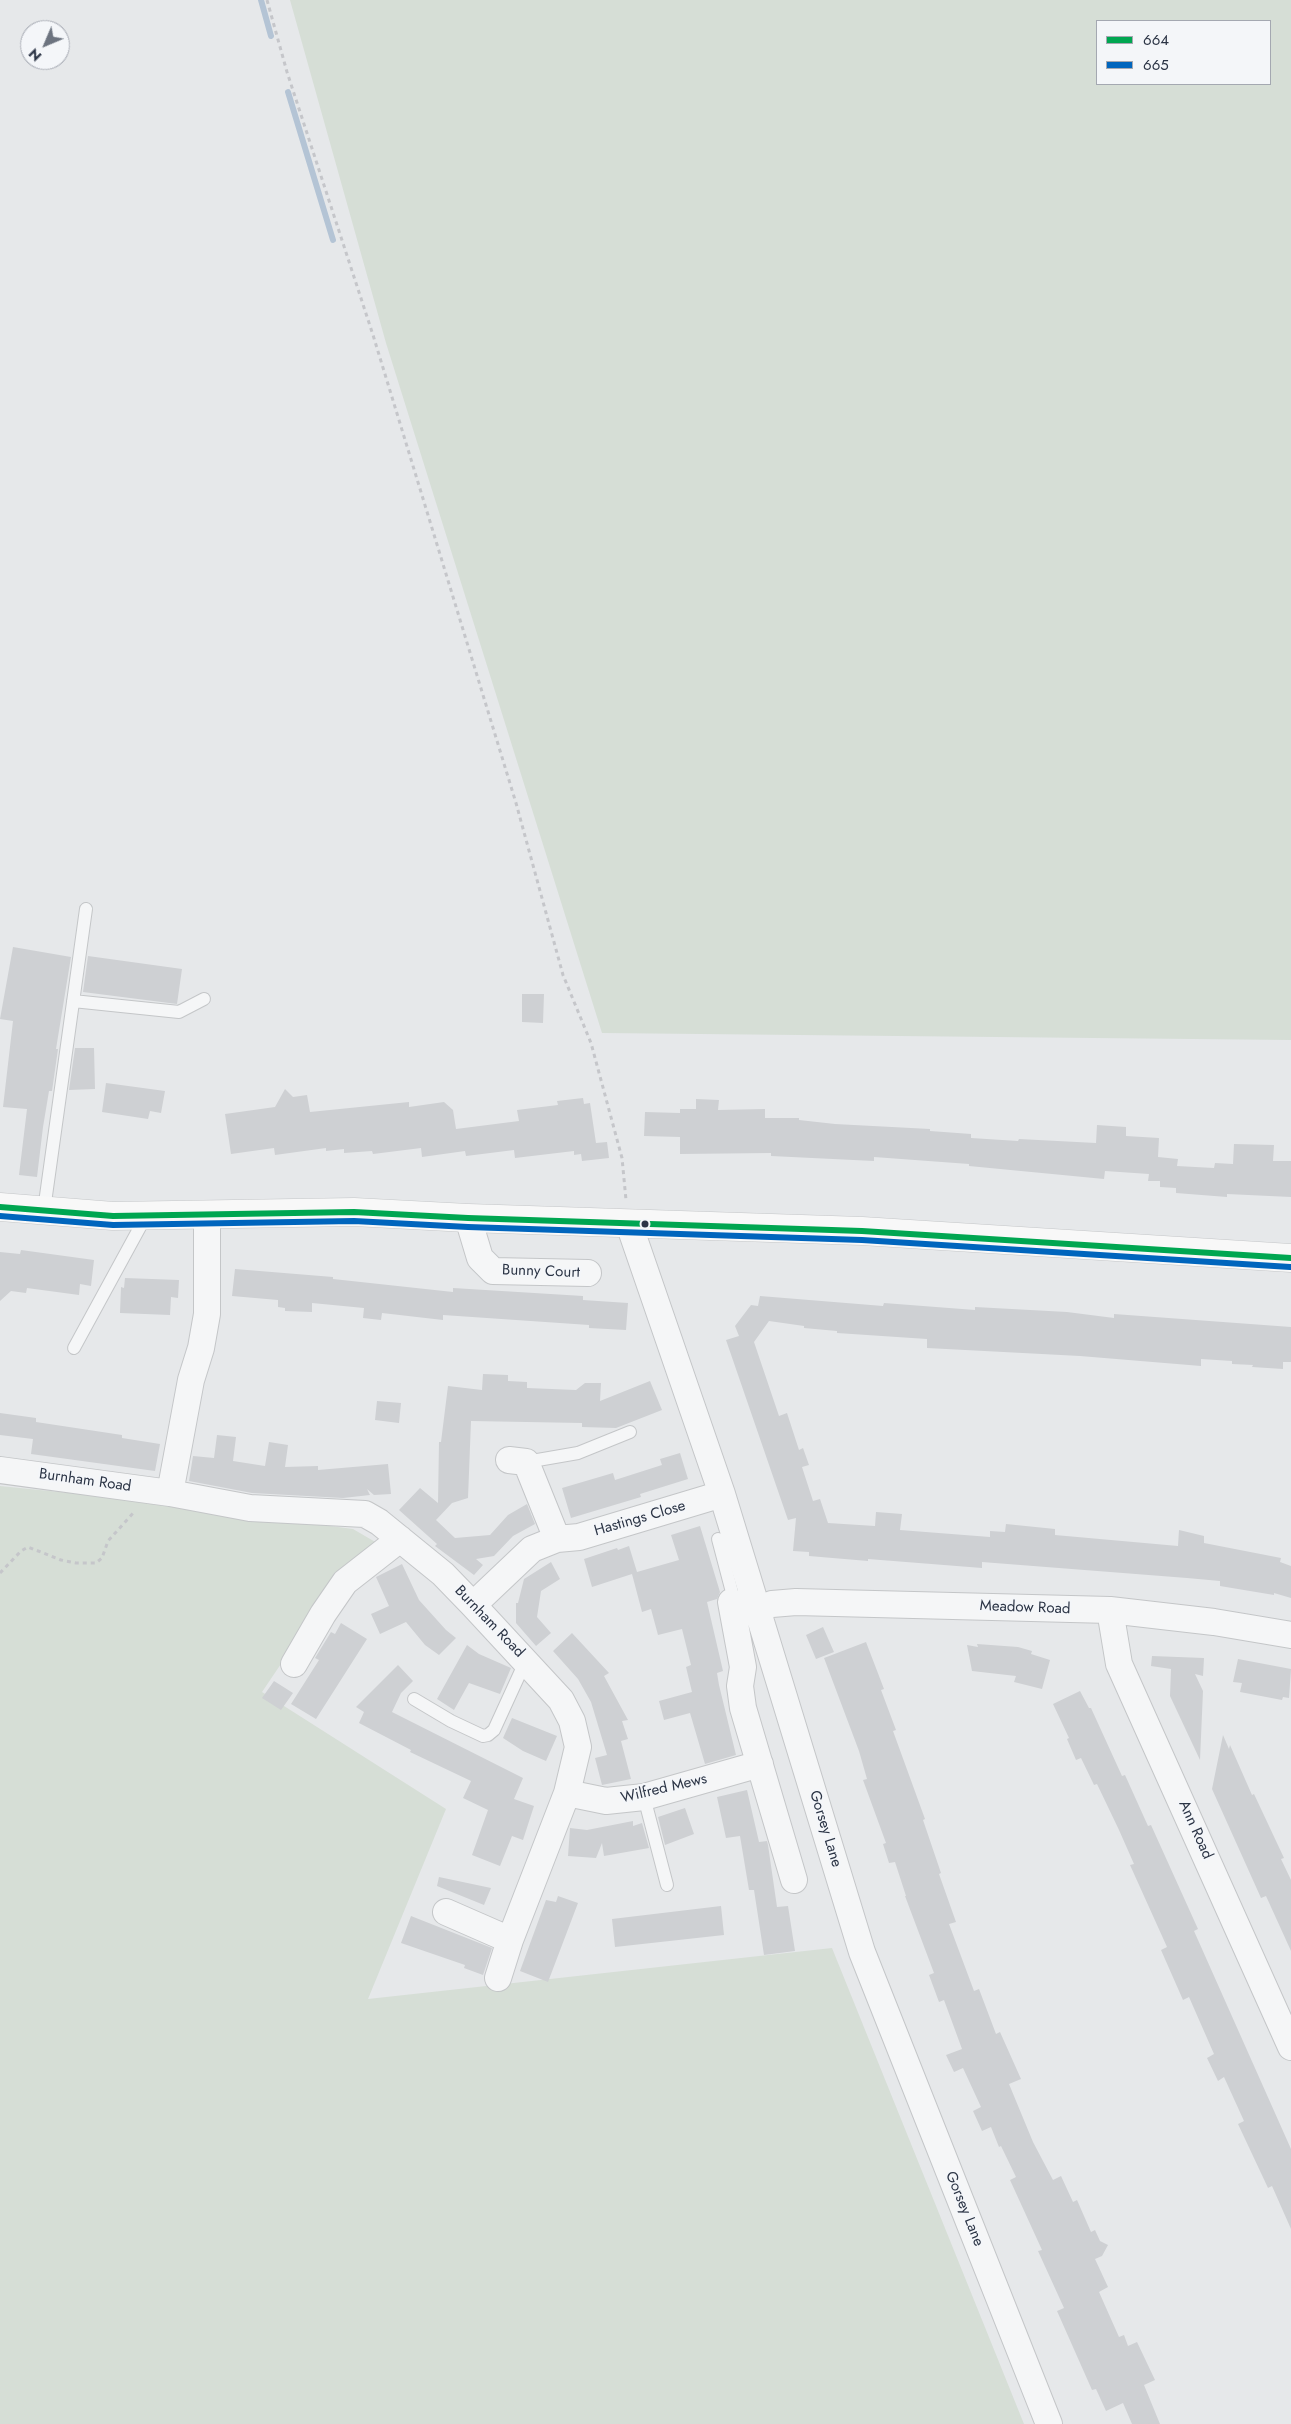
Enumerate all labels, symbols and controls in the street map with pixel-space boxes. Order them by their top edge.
north arrow [20,20,70,70]
legend [1096,20,1271,85]
text: 664 [1143,29,1169,51]
text: N [24,44,46,66]
text: 665 [1143,54,1169,76]
unlabelled marker [640,1219,650,1229]
street label: Bunny Court [502,1262,580,1282]
street label: Burnham Road [38,1466,132,1496]
street label: Hastings Close [592,1497,688,1541]
street label: Burnham Road [450,1582,528,1662]
street label: Meadow Road [979,1597,1071,1619]
street label: Wilfred Mews [619,1770,709,1808]
street label: Gorsey Lane [805,1789,845,1869]
street label: Ann Road [1174,1798,1216,1862]
street label: Gorsey Lane [941,2169,987,2249]

